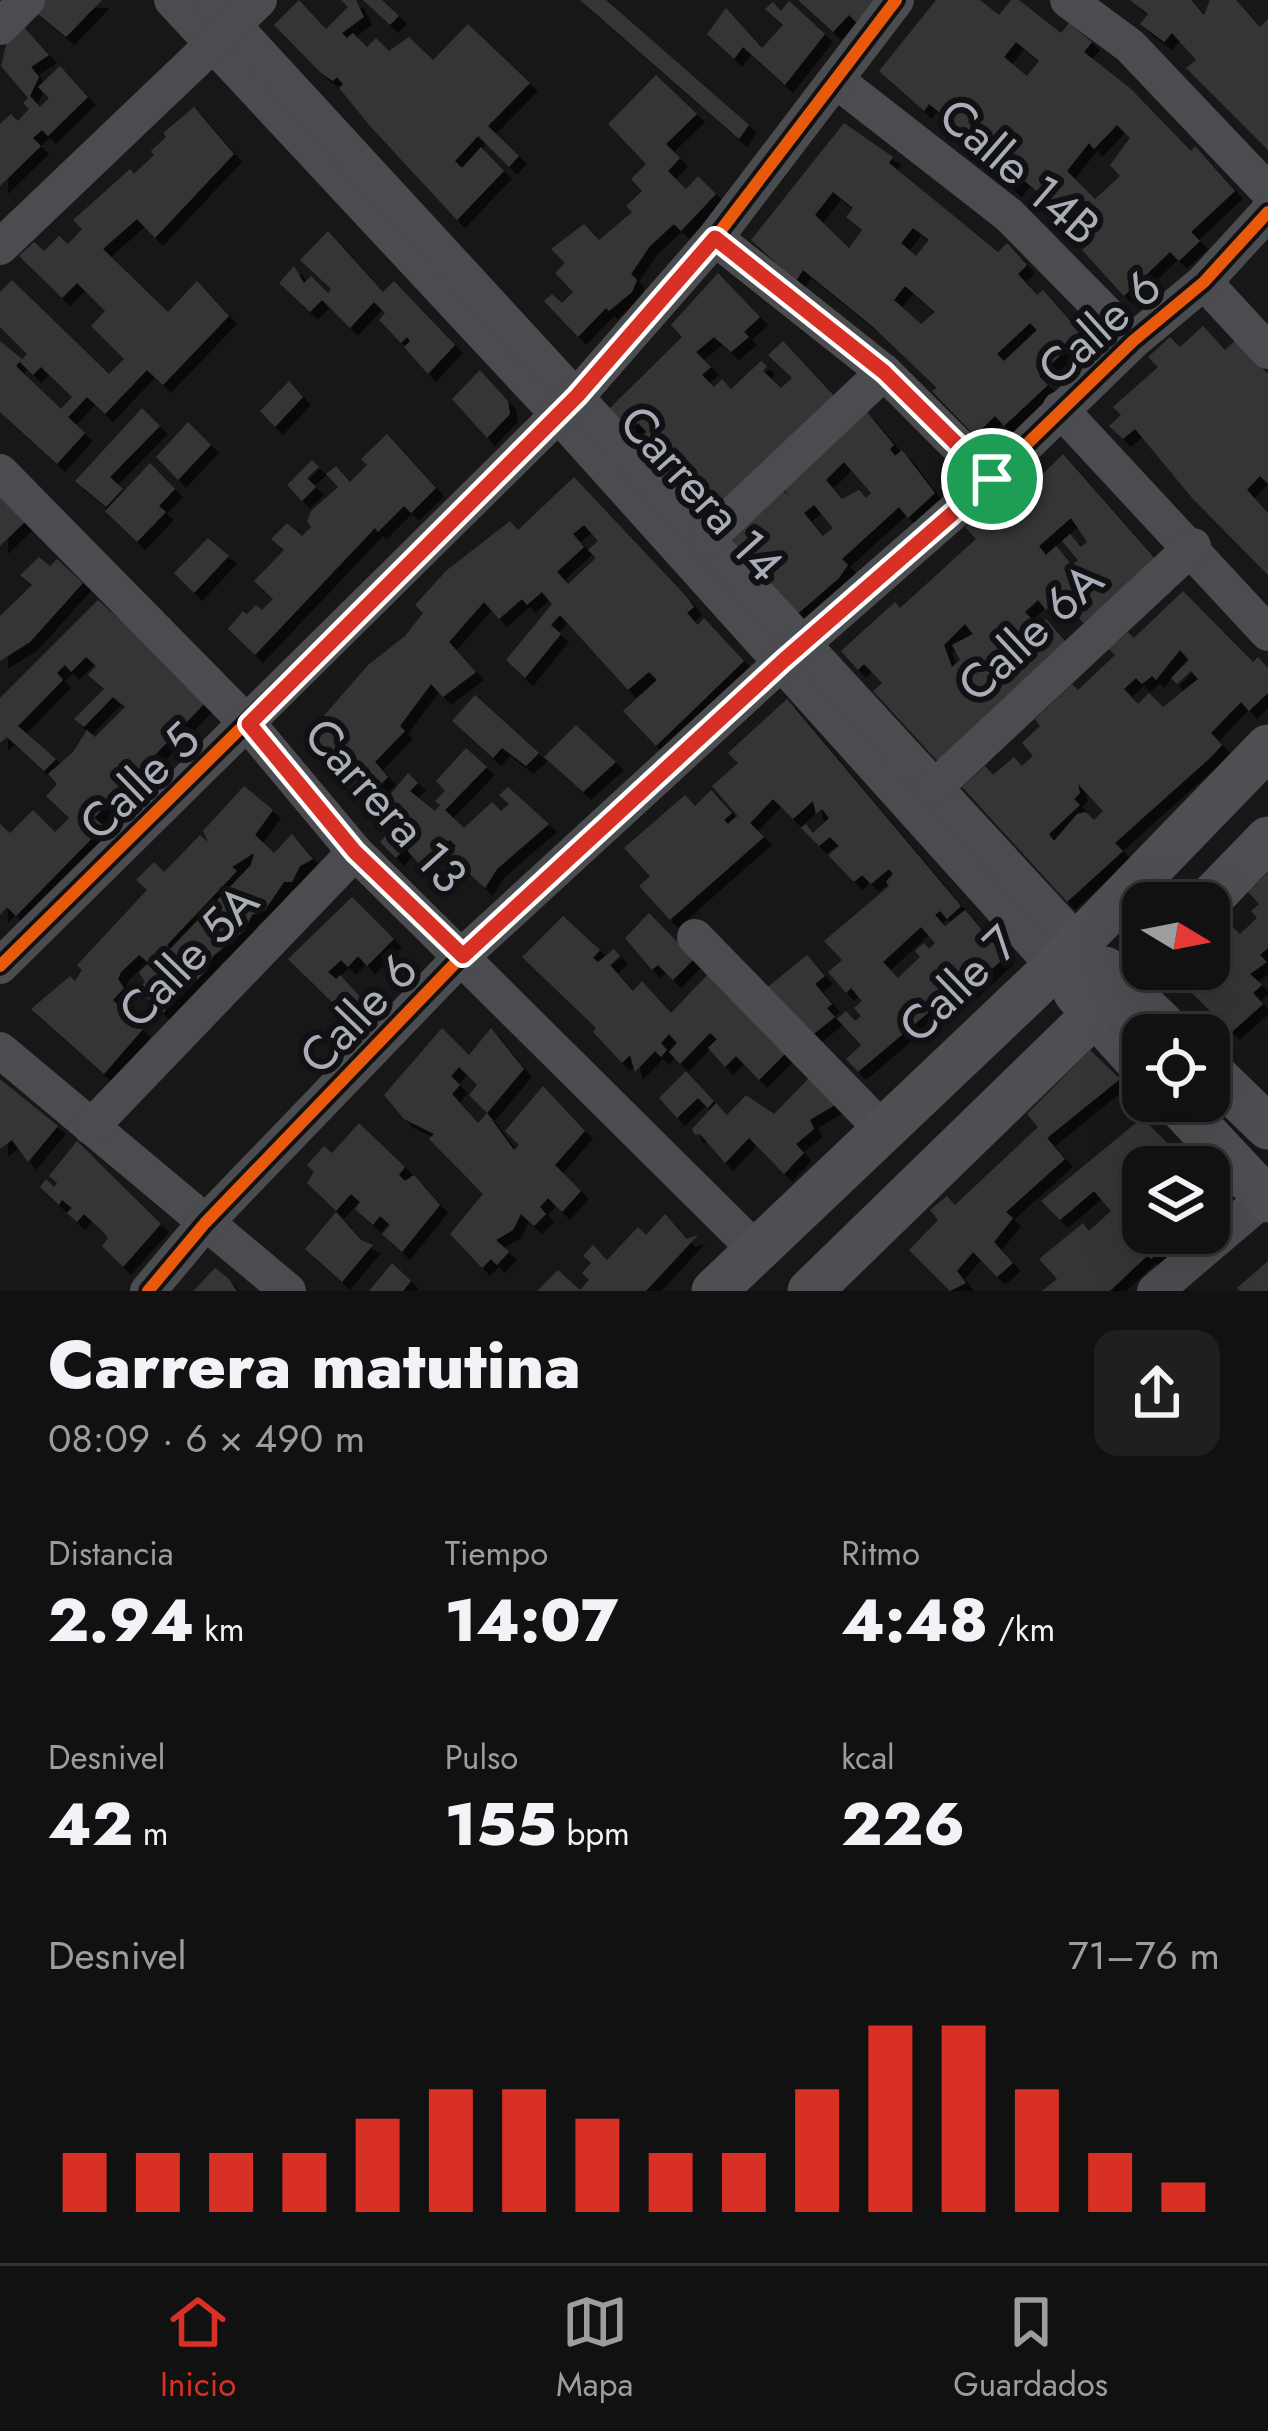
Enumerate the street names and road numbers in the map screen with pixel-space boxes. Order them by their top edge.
street label: Calle 14B [924,82,1115,261]
street label: Calle 6 [1022,253,1176,401]
street label: Carrera 14 [604,390,800,597]
street label: Calle 6A [942,547,1119,718]
street label: Carrera 13 [288,702,483,908]
street label: Calle 5 [63,706,215,856]
street label: Calle 5A [102,869,275,1044]
street label: Calle 7 [883,910,1034,1059]
street label: Calle 6 [283,937,433,1089]

